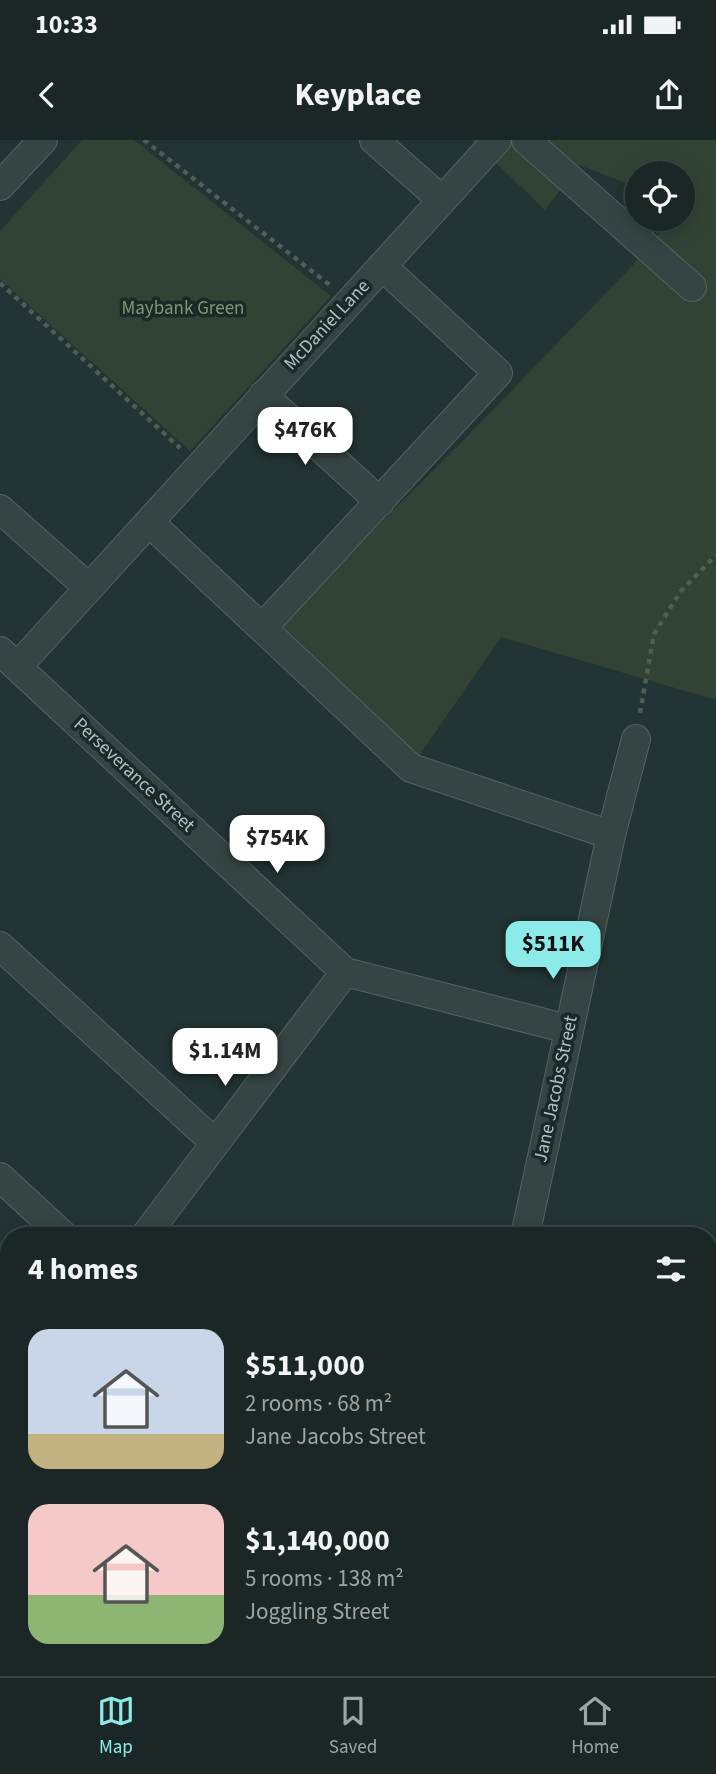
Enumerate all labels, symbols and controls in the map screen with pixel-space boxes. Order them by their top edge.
text: 10:33 [35,6,98,43]
text: Keyplace [294,72,422,118]
icon: back [28,76,66,114]
icon: share [650,76,688,114]
map controls [625,161,695,231]
button: locate [625,161,695,231]
street label: McDaniel Lane [278,274,376,376]
park label: Maybank Green [121,295,245,322]
pin: $476K [256,408,354,467]
text: $476K [274,413,336,446]
street label: Perseverance Street [67,712,201,839]
pin: $754K [228,816,326,875]
text: $754K [246,821,308,854]
pin: $511K [504,922,602,981]
text: $511K [522,927,584,960]
street label: Jane Jacobs Street [527,1013,585,1165]
pin: $1.14M [168,1028,282,1088]
text: $1.14M [188,1034,262,1067]
text: 4 homes [28,1248,138,1291]
icon: filters [652,1250,690,1288]
text: $511,000 [245,1344,365,1387]
icon: home [84,1357,168,1441]
text: 2 rooms · 68 m² [245,1387,392,1420]
text: Jane Jacobs Street [245,1420,426,1453]
text: $1,140,000 [245,1519,390,1562]
icon: home [84,1532,168,1616]
text: 5 rooms · 138 m² [245,1562,404,1595]
text: Joggling Street [245,1595,390,1628]
tab: Map [97,1692,135,1761]
tab: Saved [329,1692,377,1761]
tab: Home [571,1692,619,1761]

